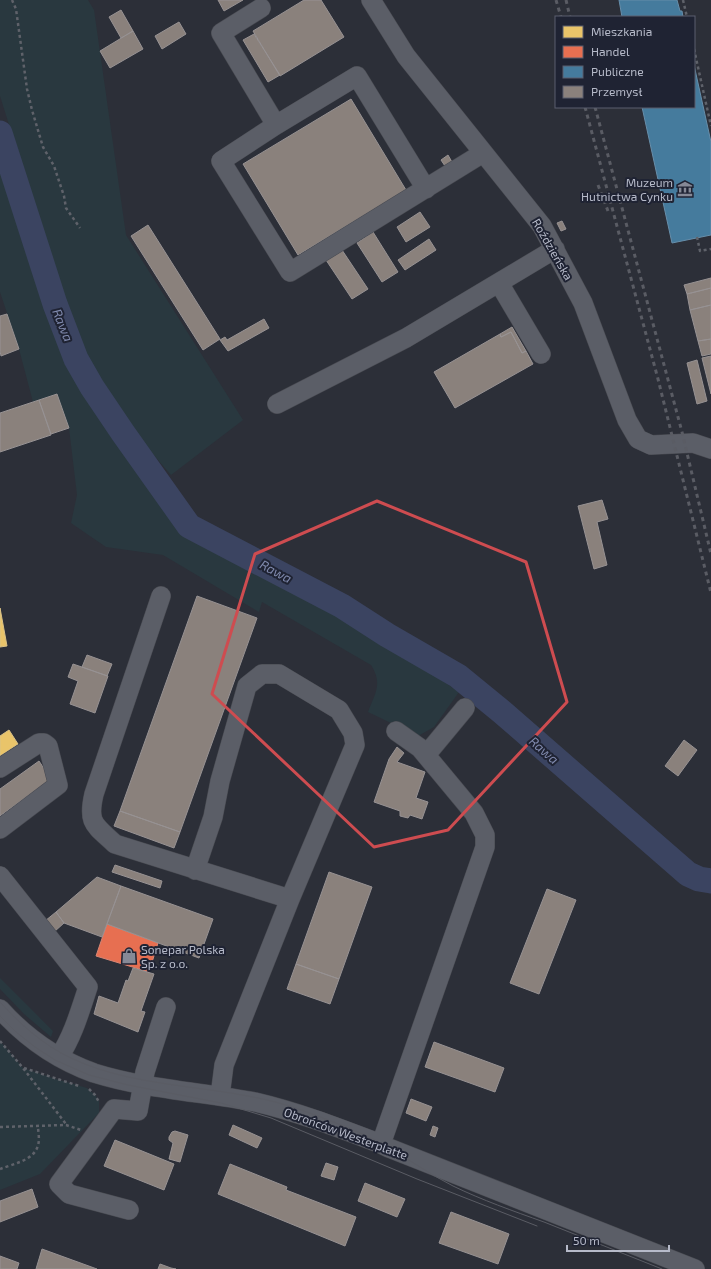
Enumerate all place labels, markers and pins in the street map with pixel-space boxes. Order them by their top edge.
place label: Muzeum Hutnictwa Cynku [581,175,673,203]
museum icon: Muzeum Hutnictwa Cynku [676,180,694,198]
place label: Sonepar Polska Sp. z o.o. [141,942,225,970]
shop icon: Sonepar Polska Sp. z o.o. [120,947,138,965]

